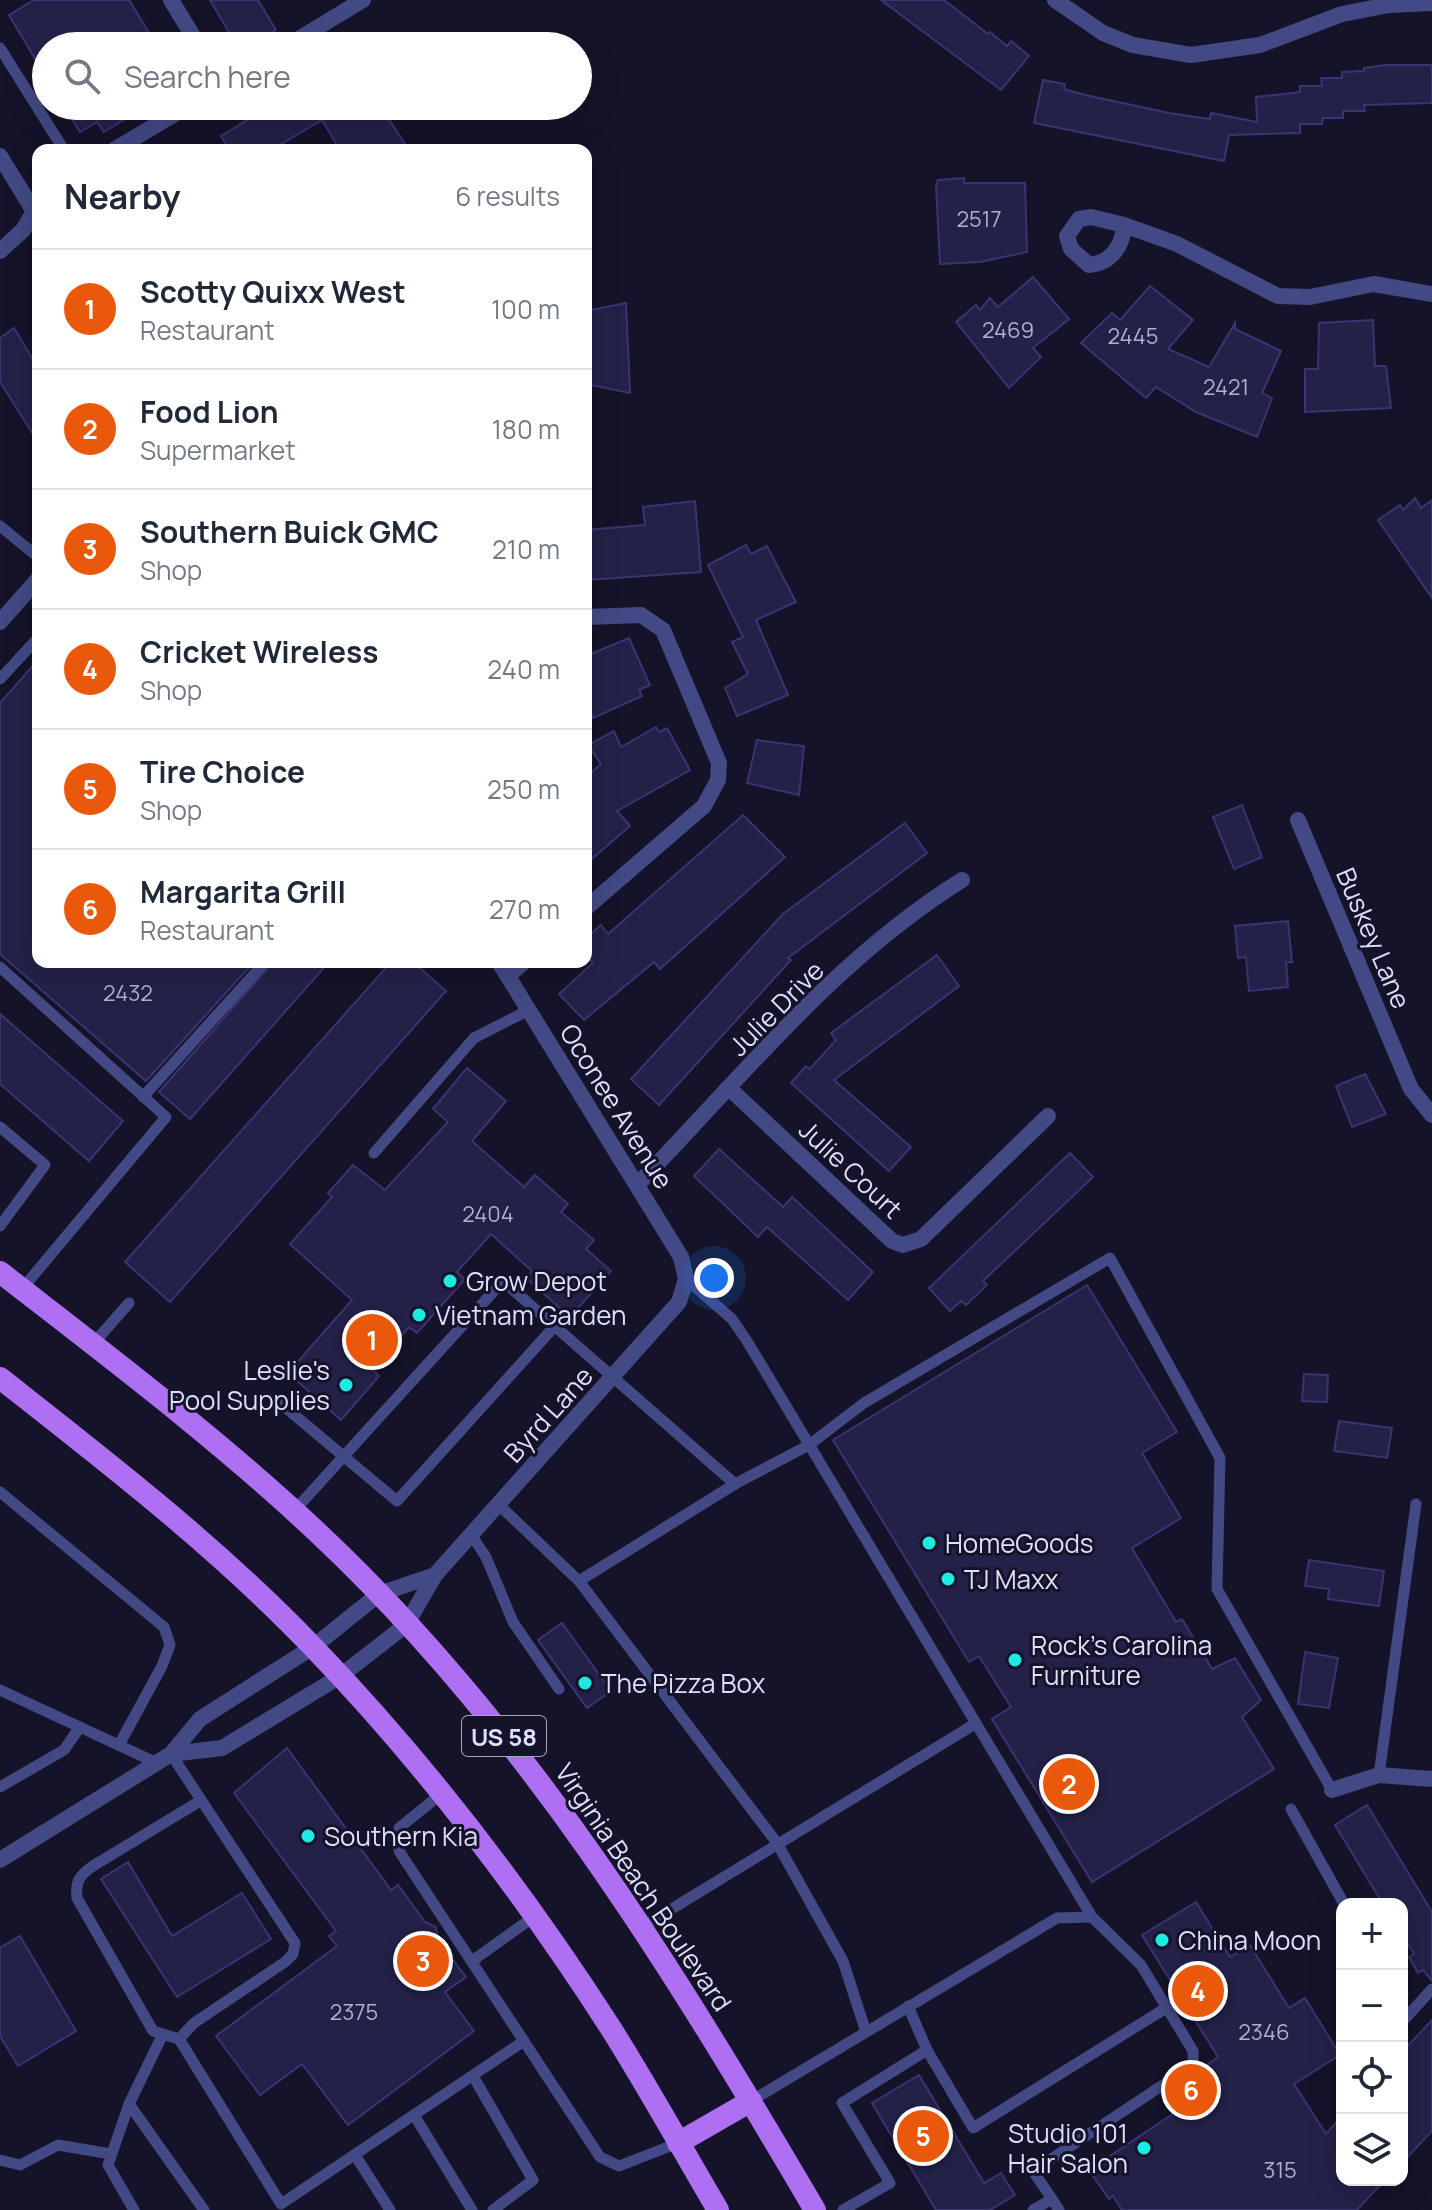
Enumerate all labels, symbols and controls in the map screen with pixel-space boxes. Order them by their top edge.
search box [32,32,592,120]
icon: search [60,54,104,98]
text: Search here [124,56,291,97]
text: Nearby [64,173,180,219]
text: 6 results [455,178,560,214]
house number: 2517 [957,204,1001,234]
text: Scotty Quixx West [140,271,406,312]
text: 1 [84,291,96,327]
text: 100 m [491,291,560,327]
text: Restaurant [140,312,275,348]
house number: 2469 [982,315,1034,345]
house number: 2445 [1108,321,1158,351]
house number: 2421 [1203,372,1249,402]
text: Food Lion [140,391,279,432]
text: 2 [82,411,98,447]
text: 180 m [492,411,560,447]
text: Supermarket [140,432,296,468]
text: Southern Buick GMC [140,511,439,552]
text: 3 [82,531,98,567]
text: 210 m [492,531,560,567]
text: Shop [140,552,202,588]
text: Cricket Wireless [140,631,378,672]
text: 4 [82,651,98,687]
text: 240 m [487,651,560,687]
text: Shop [140,672,202,708]
text: Tire Choice [140,751,305,792]
text: 5 [82,771,98,807]
text: 250 m [487,771,560,807]
text: Shop [140,792,202,828]
street label: Buskey Lane [1328,862,1420,1014]
text: Margarita Grill [140,871,346,912]
text: 6 [82,891,98,927]
text: 270 m [489,891,560,927]
text: Restaurant [140,912,275,948]
street label: Julie Drive [721,953,831,1063]
house number: 2432 [103,978,153,1008]
street label: Oconee Avenue [552,1017,682,1195]
street label: Julie Court [791,1112,911,1226]
house number: 2404 [462,1199,514,1229]
your location [694,1258,734,1298]
place label: Grow Depot [466,1263,607,1299]
marker: Grow Depot [441,1272,459,1290]
place label: Vietnam Garden [435,1297,627,1333]
marker: Vietnam Garden [410,1306,428,1324]
pin: 1 [346,1310,398,1370]
place label: Leslie's Pool Supplies [169,1352,330,1418]
street label: Byrd Lane [495,1358,601,1470]
marker: Leslie's Pool Supplies [337,1376,355,1394]
place label: HomeGoods [945,1525,1093,1561]
marker: HomeGoods [920,1534,938,1552]
place label: TJ Maxx [964,1561,1059,1597]
marker: TJ Maxx [939,1570,957,1588]
place label: Rock's Carolina Furniture [1031,1627,1212,1693]
marker: Rock's Carolina Furniture [1006,1651,1024,1669]
place label: The Pizza Box [601,1665,766,1701]
marker: The Pizza Box [576,1674,594,1692]
road number: US 58 [462,1716,546,1756]
pin: 2 [1043,1754,1095,1814]
street label: Virginia Beach Boulevard [547,1756,741,2018]
place label: Southern Kia [324,1818,478,1854]
marker: Southern Kia [299,1827,317,1845]
map controls [1336,1898,1408,2186]
button: + [1336,1898,1408,1970]
place label: China Moon [1178,1922,1321,1958]
pin: 3 [397,1931,449,1991]
marker: China Moon [1153,1931,1171,1949]
pin: 4 [1172,1961,1224,2021]
button: − [1336,1970,1408,2042]
house number: 2375 [330,1997,378,2027]
house number: 2346 [1238,2017,1290,2047]
button: locate [1336,2042,1408,2114]
pin: 6 [1165,2060,1217,2120]
pin: 5 [897,2106,949,2166]
button: layers [1336,2114,1408,2186]
place label: Studio 101 Hair Salon [1008,2115,1128,2181]
marker: Studio 101 Hair Salon [1135,2139,1153,2157]
house number: 315 [1263,2155,1297,2185]

